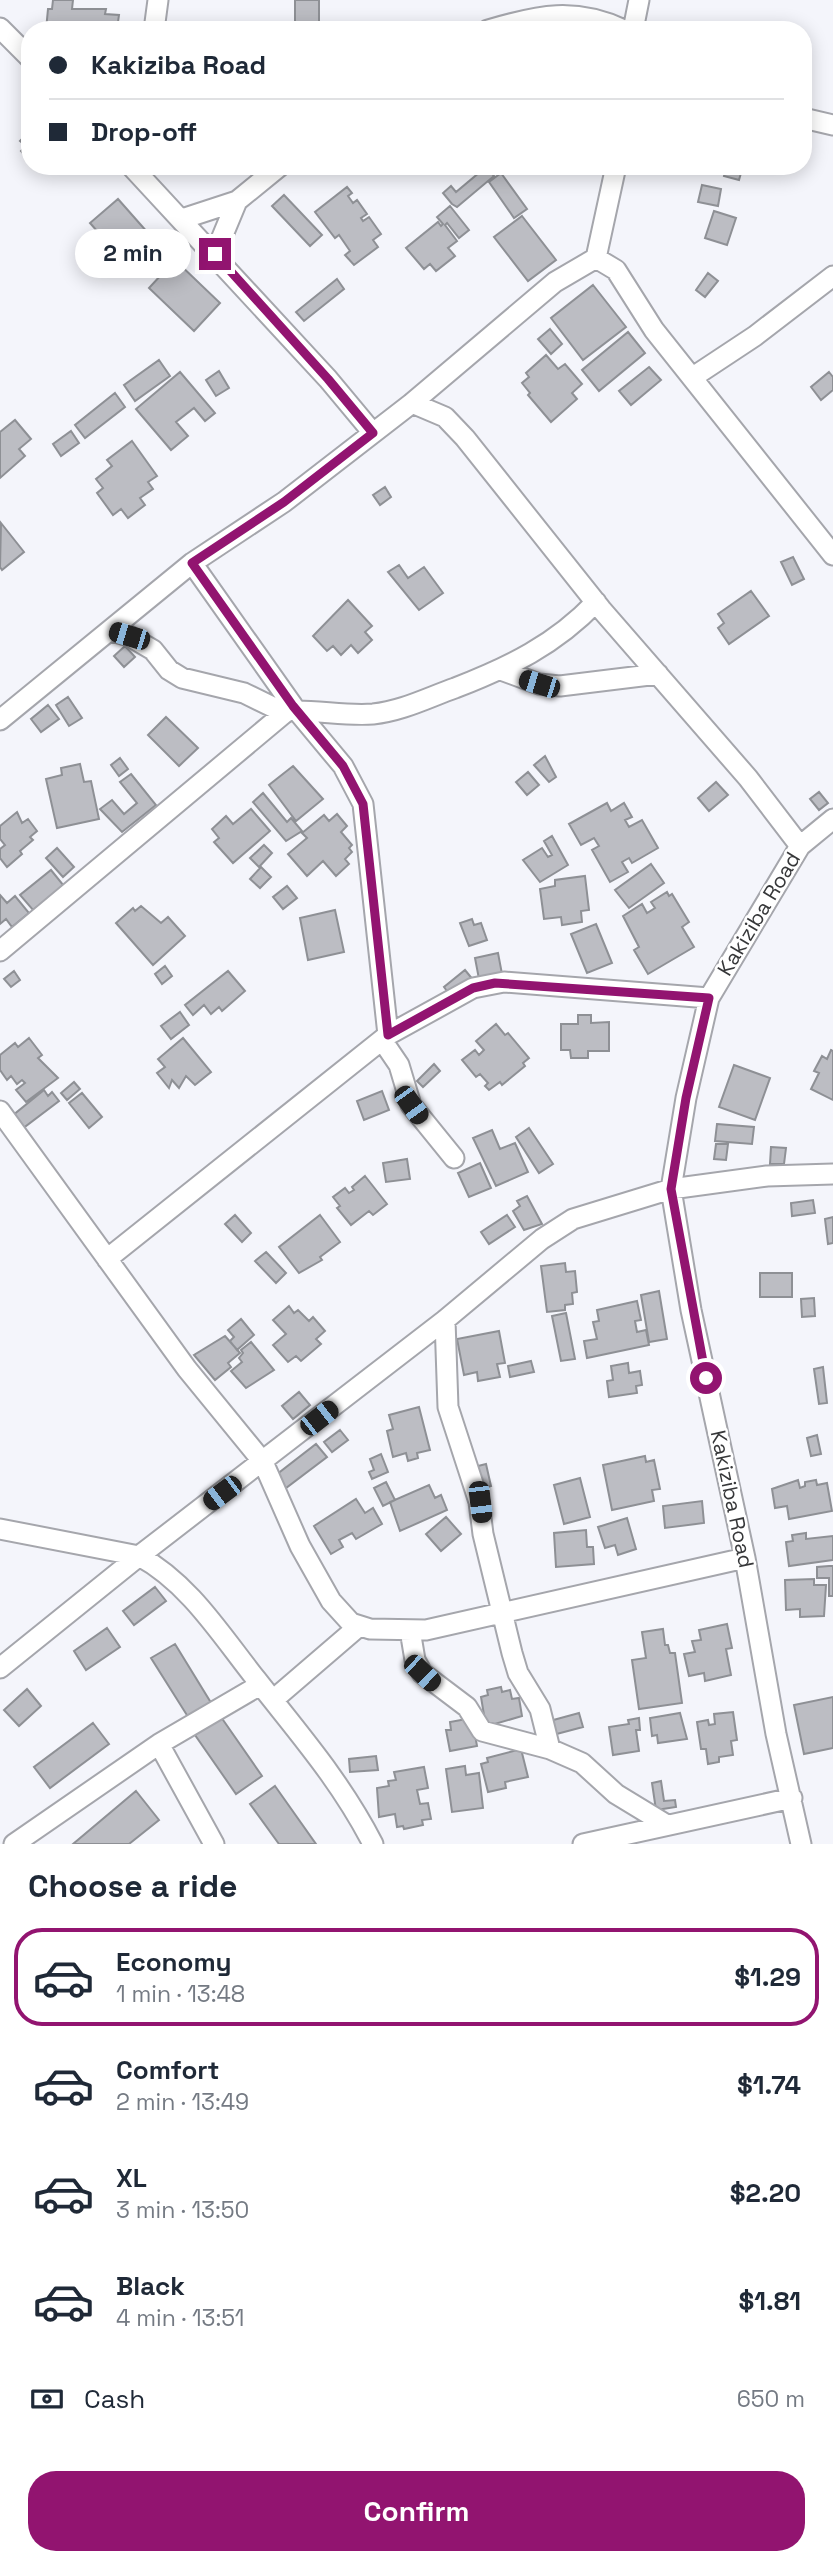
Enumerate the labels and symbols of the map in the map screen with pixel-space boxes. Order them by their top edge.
callout: 2 min [75,230,190,278]
route end [199,238,231,270]
car [106,620,153,652]
car [516,668,563,700]
street label: Kakiziba Road [711,847,806,981]
car [391,1082,432,1128]
route start [690,1362,722,1394]
car [296,1397,343,1439]
street label: Kakiziba Road [705,1428,760,1570]
car [199,1472,246,1514]
car [468,1480,493,1524]
car [400,1651,445,1695]

